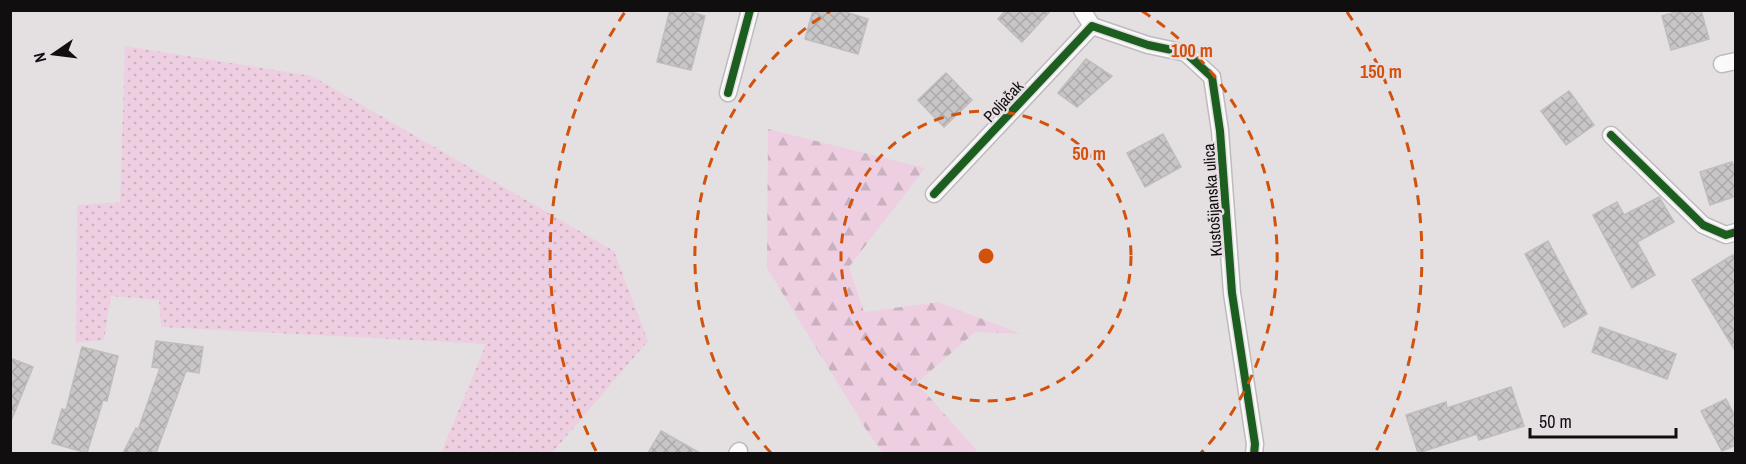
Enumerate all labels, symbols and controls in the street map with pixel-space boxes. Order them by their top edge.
north arrow [24,24,84,84]
text: 100 m [1171,38,1213,63]
text: N [28,50,51,65]
text: 150 m [1360,59,1402,84]
street label: Poljačak [978,75,1028,127]
text: 50 m [1072,141,1106,166]
street label: Kustošijanska ulica [1197,142,1227,257]
centre of rings [976,246,996,266]
scale bar [1530,401,1676,439]
text: 50 m [1539,409,1572,434]

